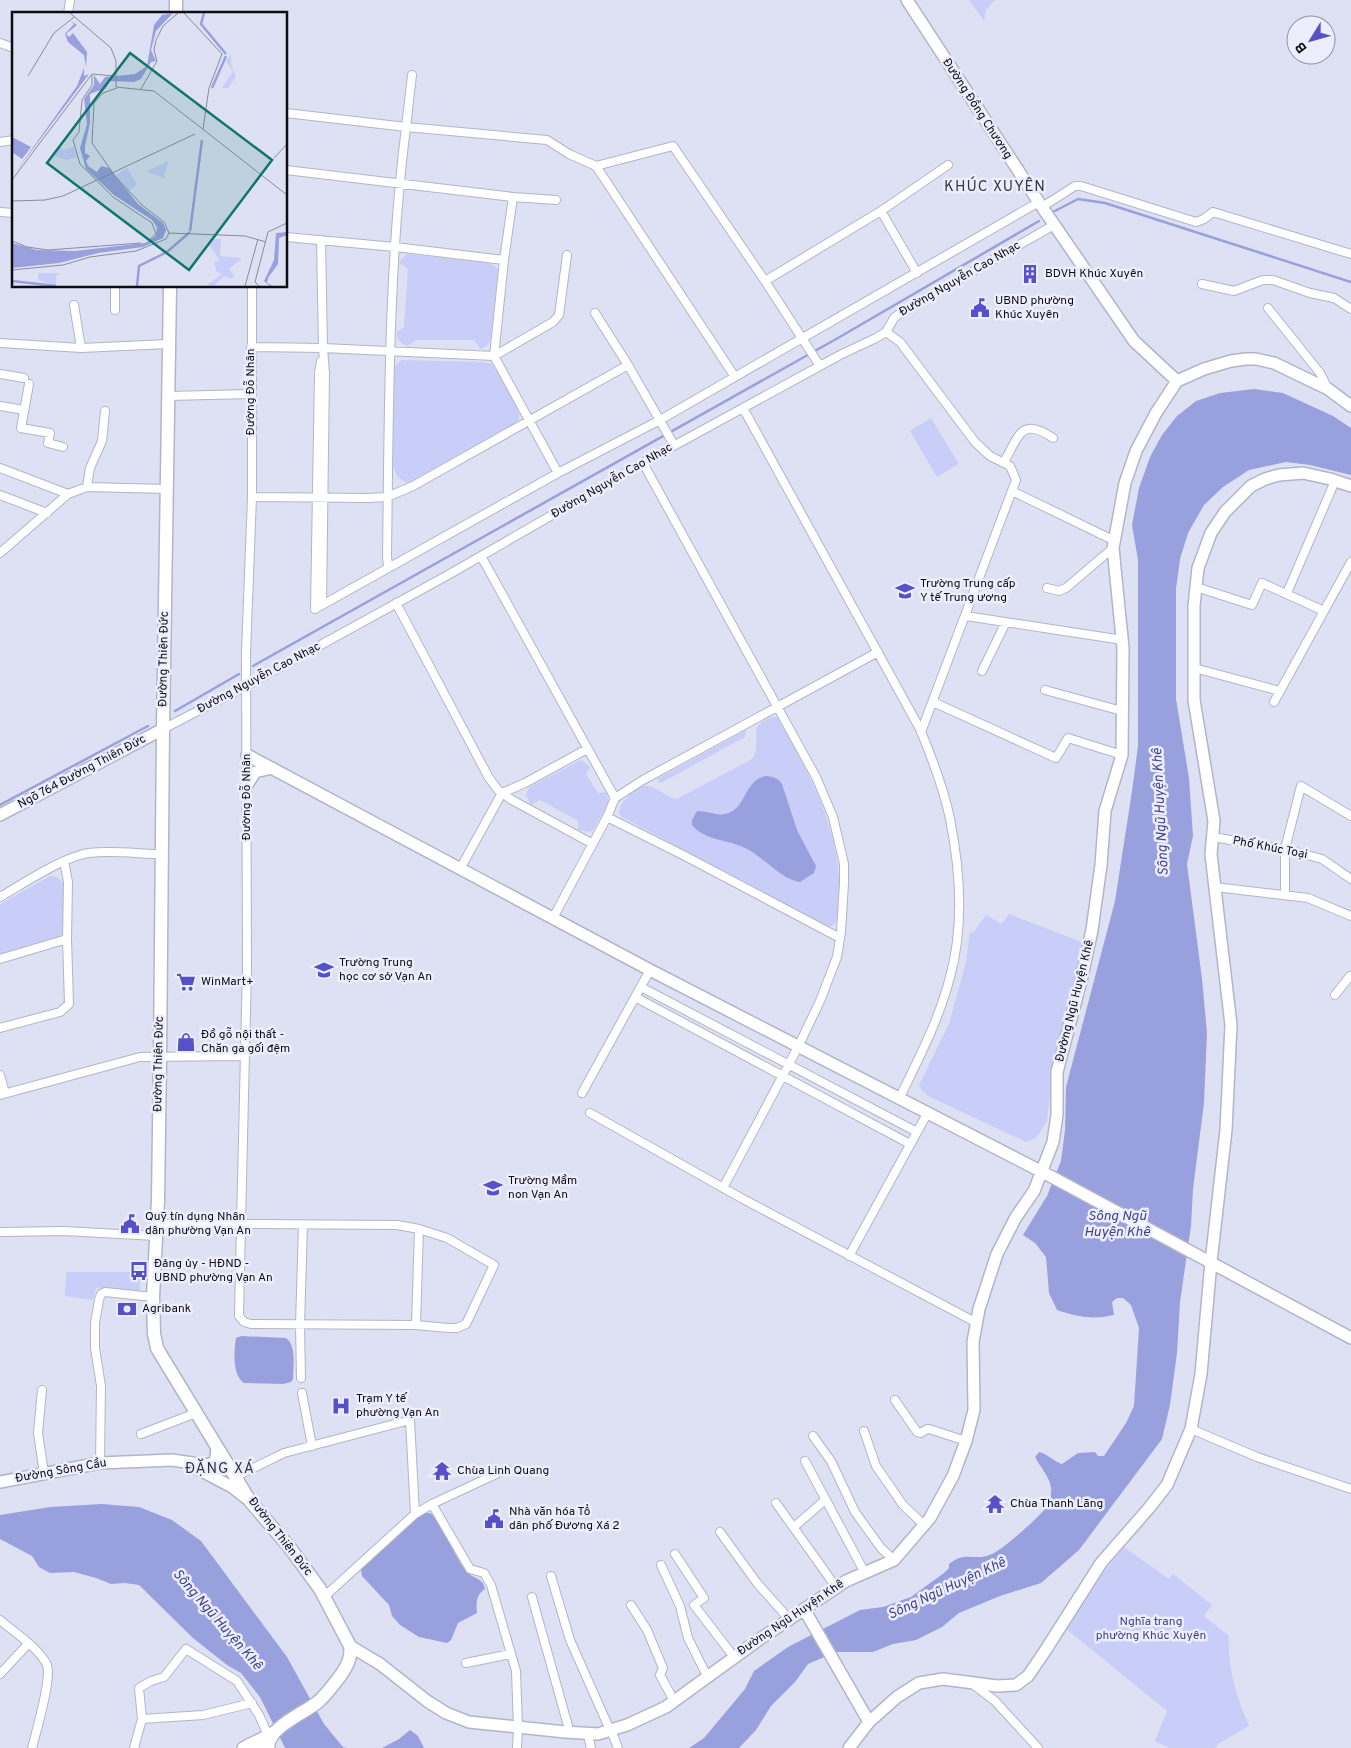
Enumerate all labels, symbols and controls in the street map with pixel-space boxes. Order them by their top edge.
inset map [12,12,288,288]
north arrow [1286,15,1336,65]
text: B [1292,38,1312,56]
street label: Đường Đồng Chương [938,56,1016,162]
district label: KHÚC XUYÊN [944,176,1046,197]
street label: Đường Nguyễn Cao Nhạc [897,238,1023,320]
building icon: BDVH Khúc Xuyên [1019,263,1041,285]
place label: BDVH Khúc Xuyên [1045,266,1143,282]
place label: UBND phường Khúc Xuyên [995,293,1074,323]
public building icon: UBND phường Khúc Xuyên [969,297,991,319]
street label: Đường Đỗ Nhân [243,348,259,436]
street label: Đường Nguyễn Cao Nhạc [549,440,675,522]
place label: Trường Trung cấp Y tế Trung ương [920,576,1016,606]
school or university icon: Trường Trung cấp Y tế Trung ương [894,580,916,602]
street label: Đường Thiên Đức [155,611,173,707]
street label: Đường Nguyễn Cao Nhạc [195,639,323,717]
street label: Ngõ 764 Đường Thiên Đức [15,731,149,813]
water label: Sông Ngũ Huyện Khê [1149,747,1173,876]
street label: Đường Đỗ Nhân [239,753,255,841]
street label: Phố Khúc Toại [1231,833,1309,863]
street label: Đường Ngũ Huyện Khê [1052,938,1098,1064]
place label: Trường Trung học cơ sở Vạn An [339,955,432,985]
school or university icon: Trường Trung học cơ sở Vạn An [313,959,335,981]
supermarket icon: WinMart+ [175,971,197,993]
place label: WinMart+ [201,974,254,990]
street label: Đường Thiên Đức [150,1016,168,1112]
place label: Đồ gỗ nội thất - Chăn ga gối đệm [201,1027,290,1057]
shop icon: Đồ gỗ nội thất - Chăn ga gối đệm [175,1031,197,1053]
place label: Trường Mầm non Vạn An [508,1173,577,1203]
school or university icon: Trường Mầm non Vạn An [482,1177,504,1199]
water label: Sông Ngũ Huyện Khê [1084,1208,1151,1241]
place label: Quỹ tín dụng Nhân dân phường Vạn An [145,1209,251,1239]
public building icon: Quỹ tín dụng Nhân dân phường Vạn An [119,1213,141,1235]
place label: Đảng ủy - HĐND - UBND phường Vạn An [154,1256,273,1286]
bus stop icon: Đảng ủy - HĐND - UBND phường Vạn An [128,1260,150,1282]
bank icon: Agribank [116,1298,138,1320]
place label: Agribank [142,1301,191,1317]
place label: Trạm Y tế phường Vạn An [356,1391,439,1421]
hospital icon: Trạm Y tế phường Vạn An [330,1395,352,1417]
street label: Đường Sông Cầu [14,1455,108,1487]
district label: ĐẶNG XÁ [185,1458,255,1479]
temple icon: Chùa Linh Quang [431,1460,453,1482]
place label: Chùa Linh Quang [457,1463,549,1479]
temple icon: Chùa Thanh Lãng [984,1493,1006,1515]
street label: Đường Thiên Đức [244,1494,316,1580]
place label: Chùa Thanh Lãng [1010,1496,1103,1512]
place label: Nhà văn hóa Tổ dân phố Đương Xá 2 [509,1504,620,1534]
public building icon: Nhà văn hóa Tổ dân phố Đương Xá 2 [483,1508,505,1530]
water label: Sông Ngũ Huyện Khê [885,1554,1009,1624]
water label: Sông Ngũ Huyện Khê [169,1566,266,1674]
street label: Đường Ngũ Huyện Khê [735,1576,847,1660]
park label: Nghĩa trang phường Khúc Xuyên [1096,1614,1206,1644]

